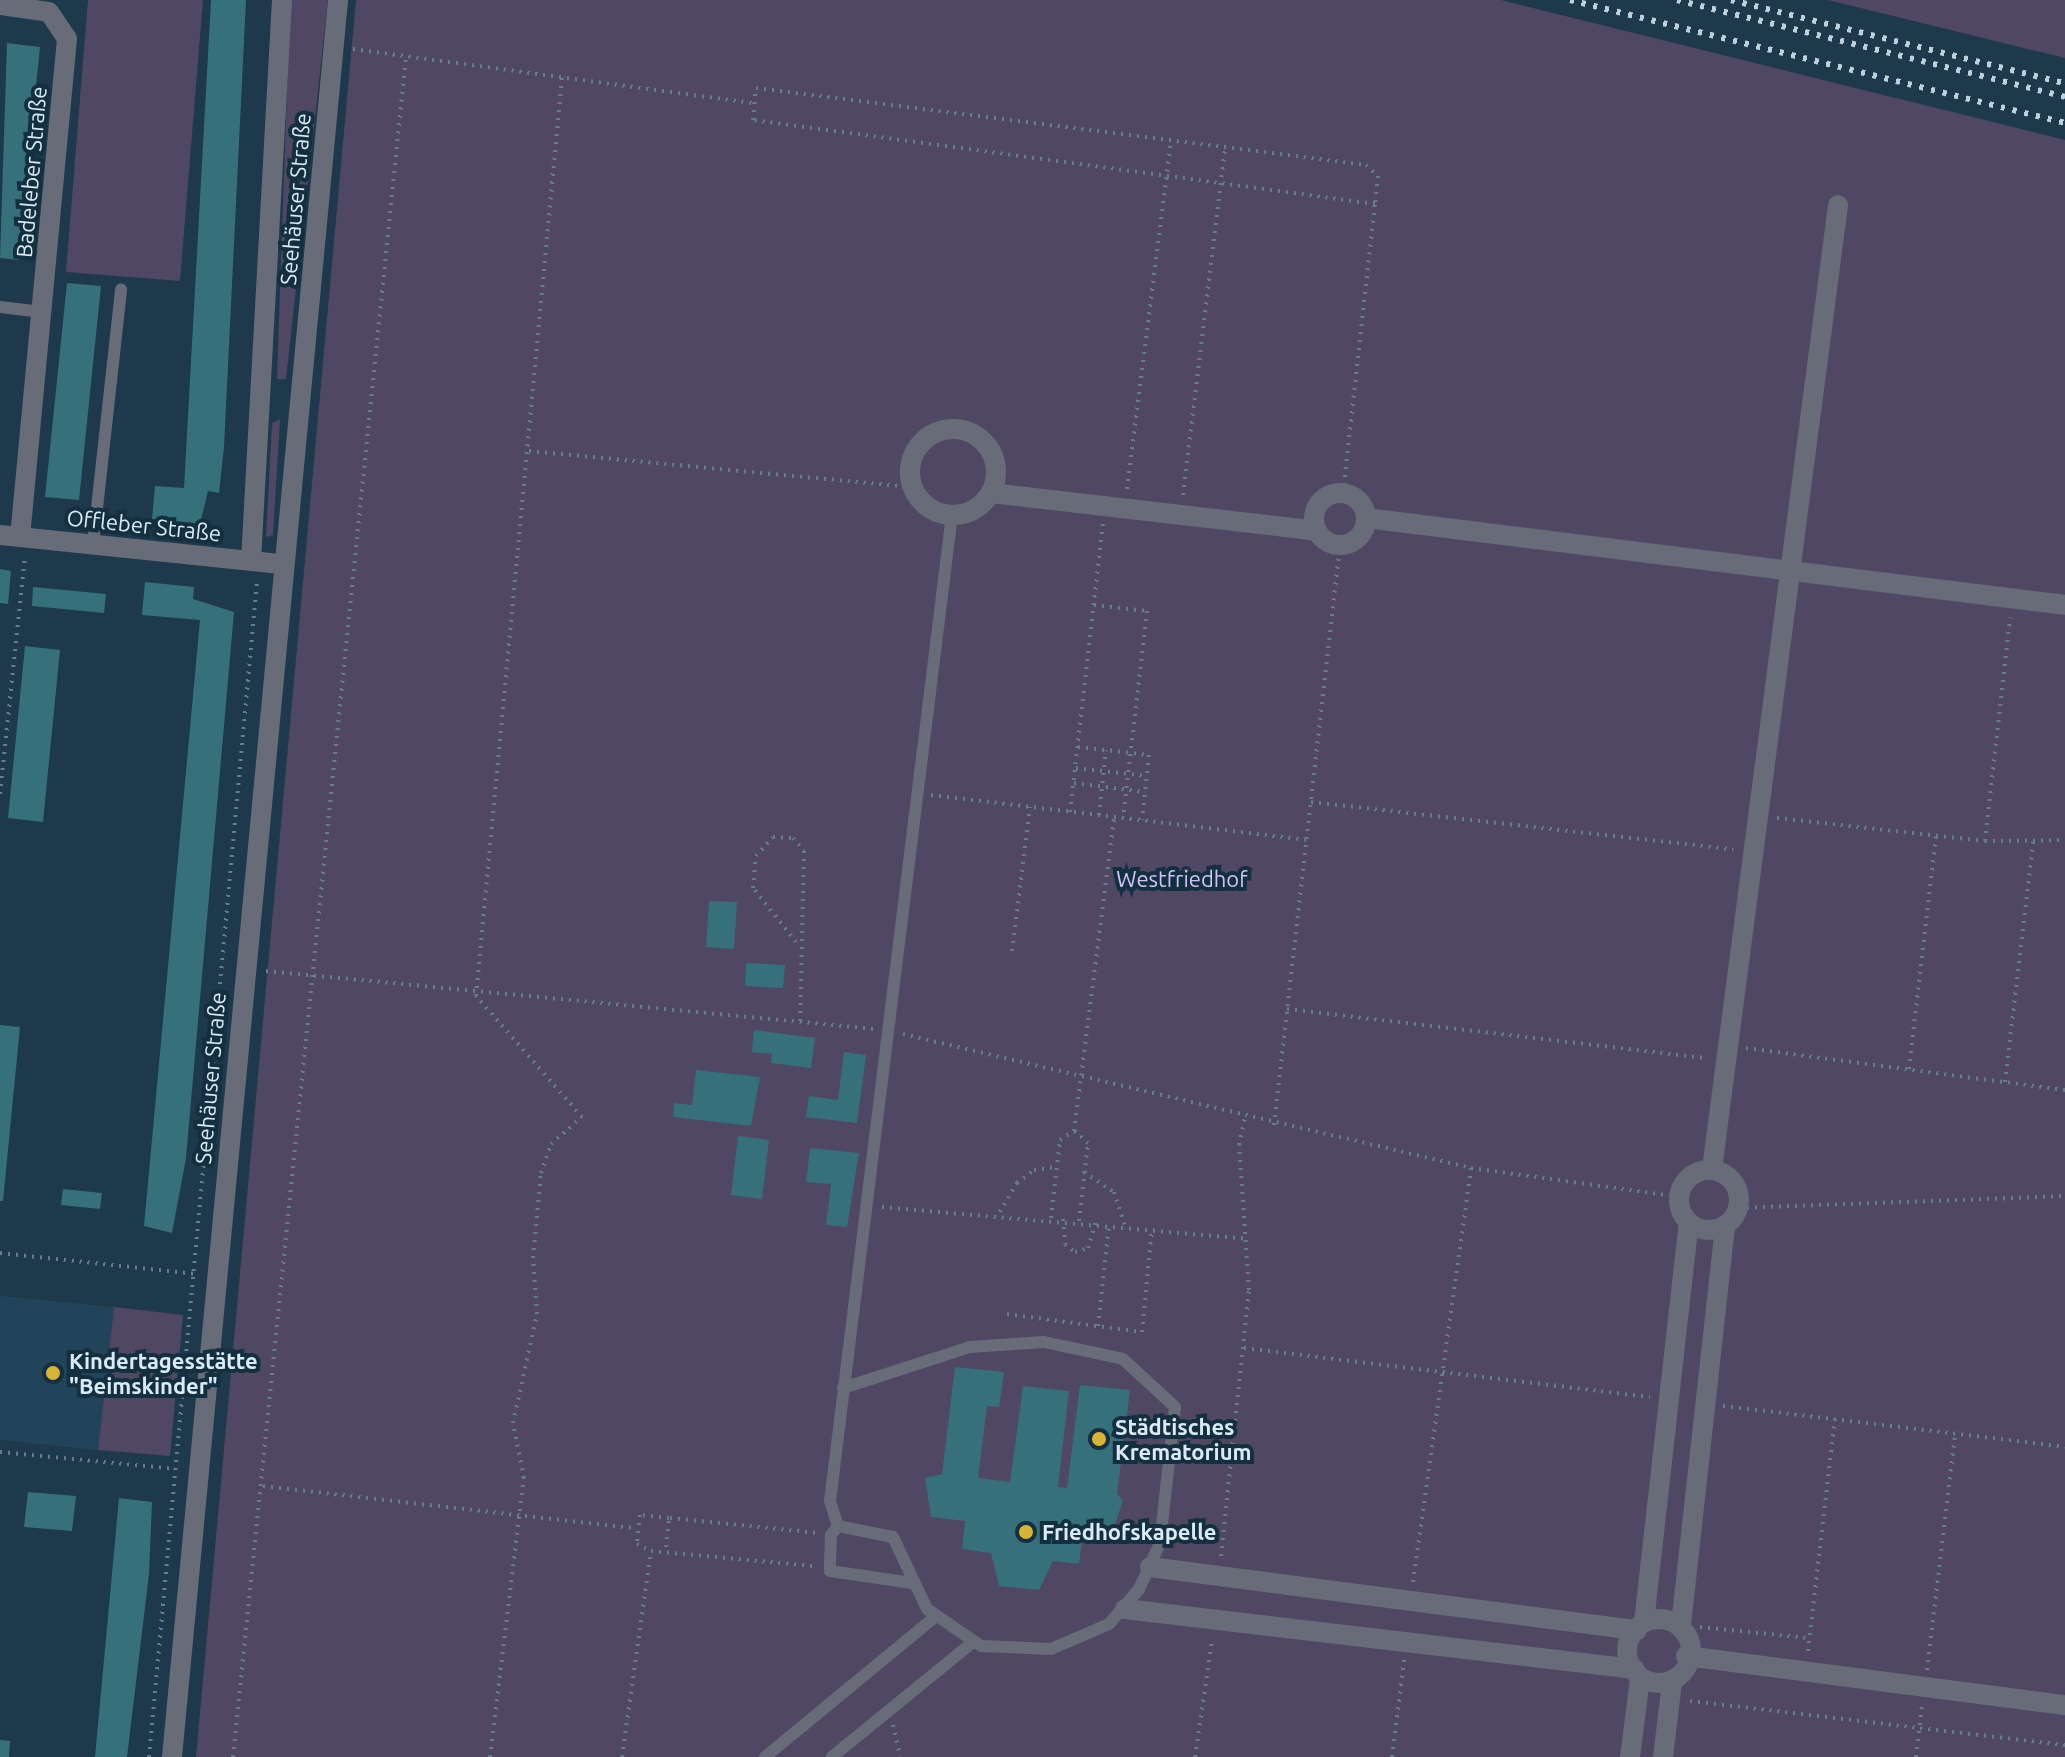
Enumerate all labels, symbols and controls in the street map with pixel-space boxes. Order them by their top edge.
street label: Badeleber Straße [10,85,52,259]
street label: Seehäuser Straße [274,112,316,286]
street label: Offleber Straße [65,504,223,546]
park label: Westfriedhof [1116,866,1248,892]
street label: Seehäuser Straße [189,991,231,1165]
place label: Kindertagesstätte "Beimskinder" [69,1347,258,1398]
marker: Kindertagesstätte "Beimskinder" [44,1364,62,1382]
place label: Städtisches Krematorium [1115,1413,1251,1464]
marker: Städtisches Krematorium [1090,1430,1108,1448]
place label: Friedhofskapelle [1042,1519,1216,1545]
marker: Friedhofskapelle [1017,1523,1035,1541]

